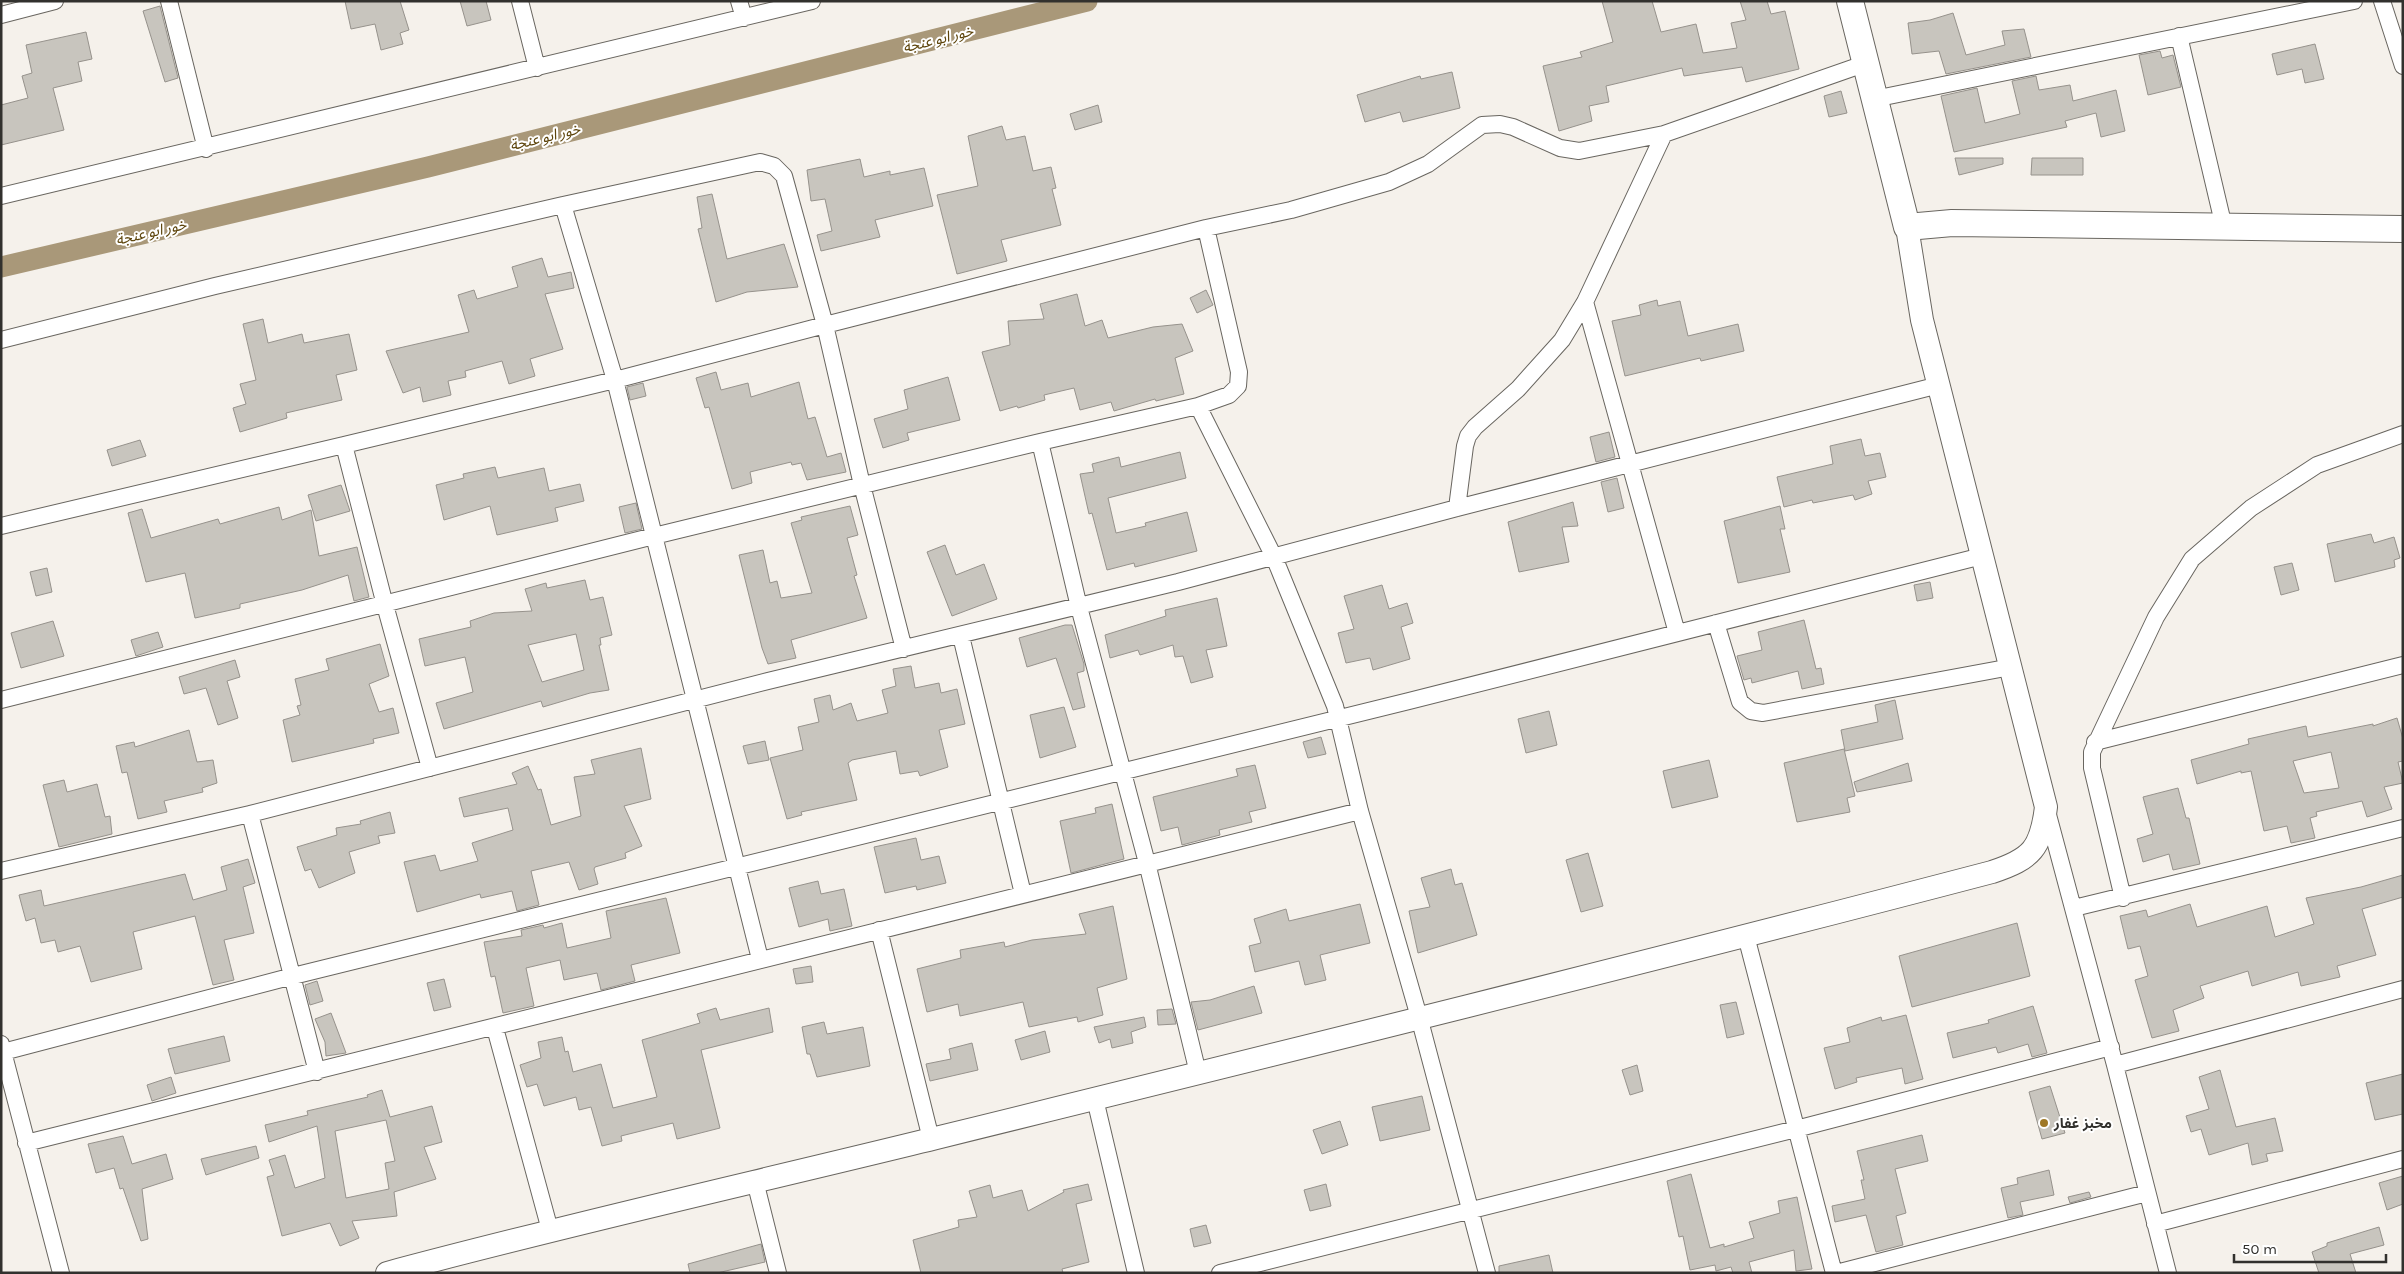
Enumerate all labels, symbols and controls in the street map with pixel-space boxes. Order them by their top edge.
water label: خور ابو عنجة [901,22,975,56]
water label: خور ابو عنجة [508,120,582,154]
water label: خور ابو عنجة [114,215,188,249]
place label: مخبز غفار [2053,1115,2112,1132]
marker: مخبز غفار [2038,1117,2050,1129]
scale bar [2234,1232,2386,1264]
text: 50 m [2242,1240,2277,1258]

